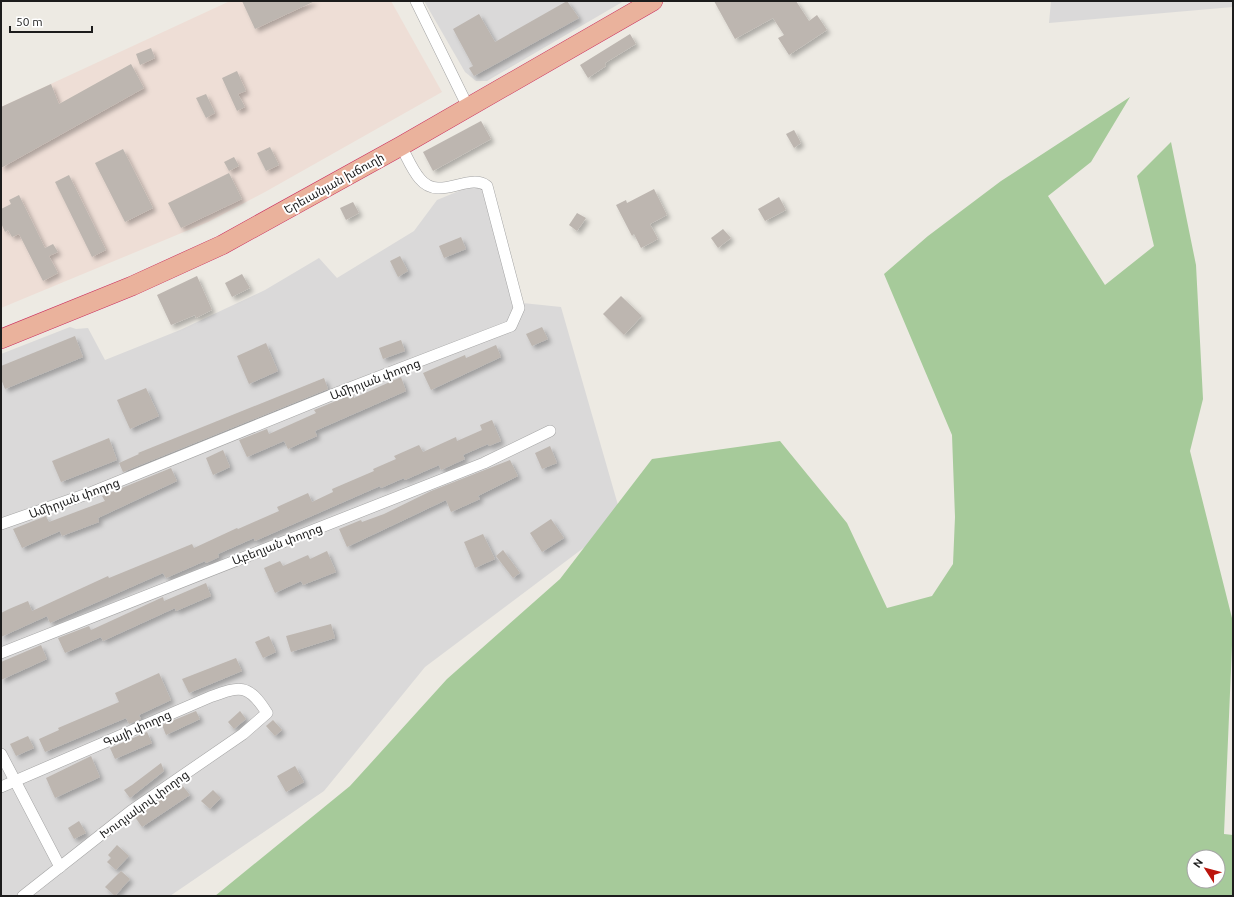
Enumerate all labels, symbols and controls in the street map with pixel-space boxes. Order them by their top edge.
scale bar [10,8,92,34]
text: 50 m [16,15,43,28]
street label: Երեւանյան խճուղի [282,150,387,217]
street label: Ամիրյան փողոց [328,356,422,403]
street label: Ամիրյան փողոց [27,476,121,521]
street label: Աբեղյան փողոց [230,521,324,568]
street label: Գայի փողոց [101,707,173,750]
street label: Խուդյակով փողոց [97,767,191,841]
north arrow [1186,849,1226,889]
text: N [1191,856,1205,870]

